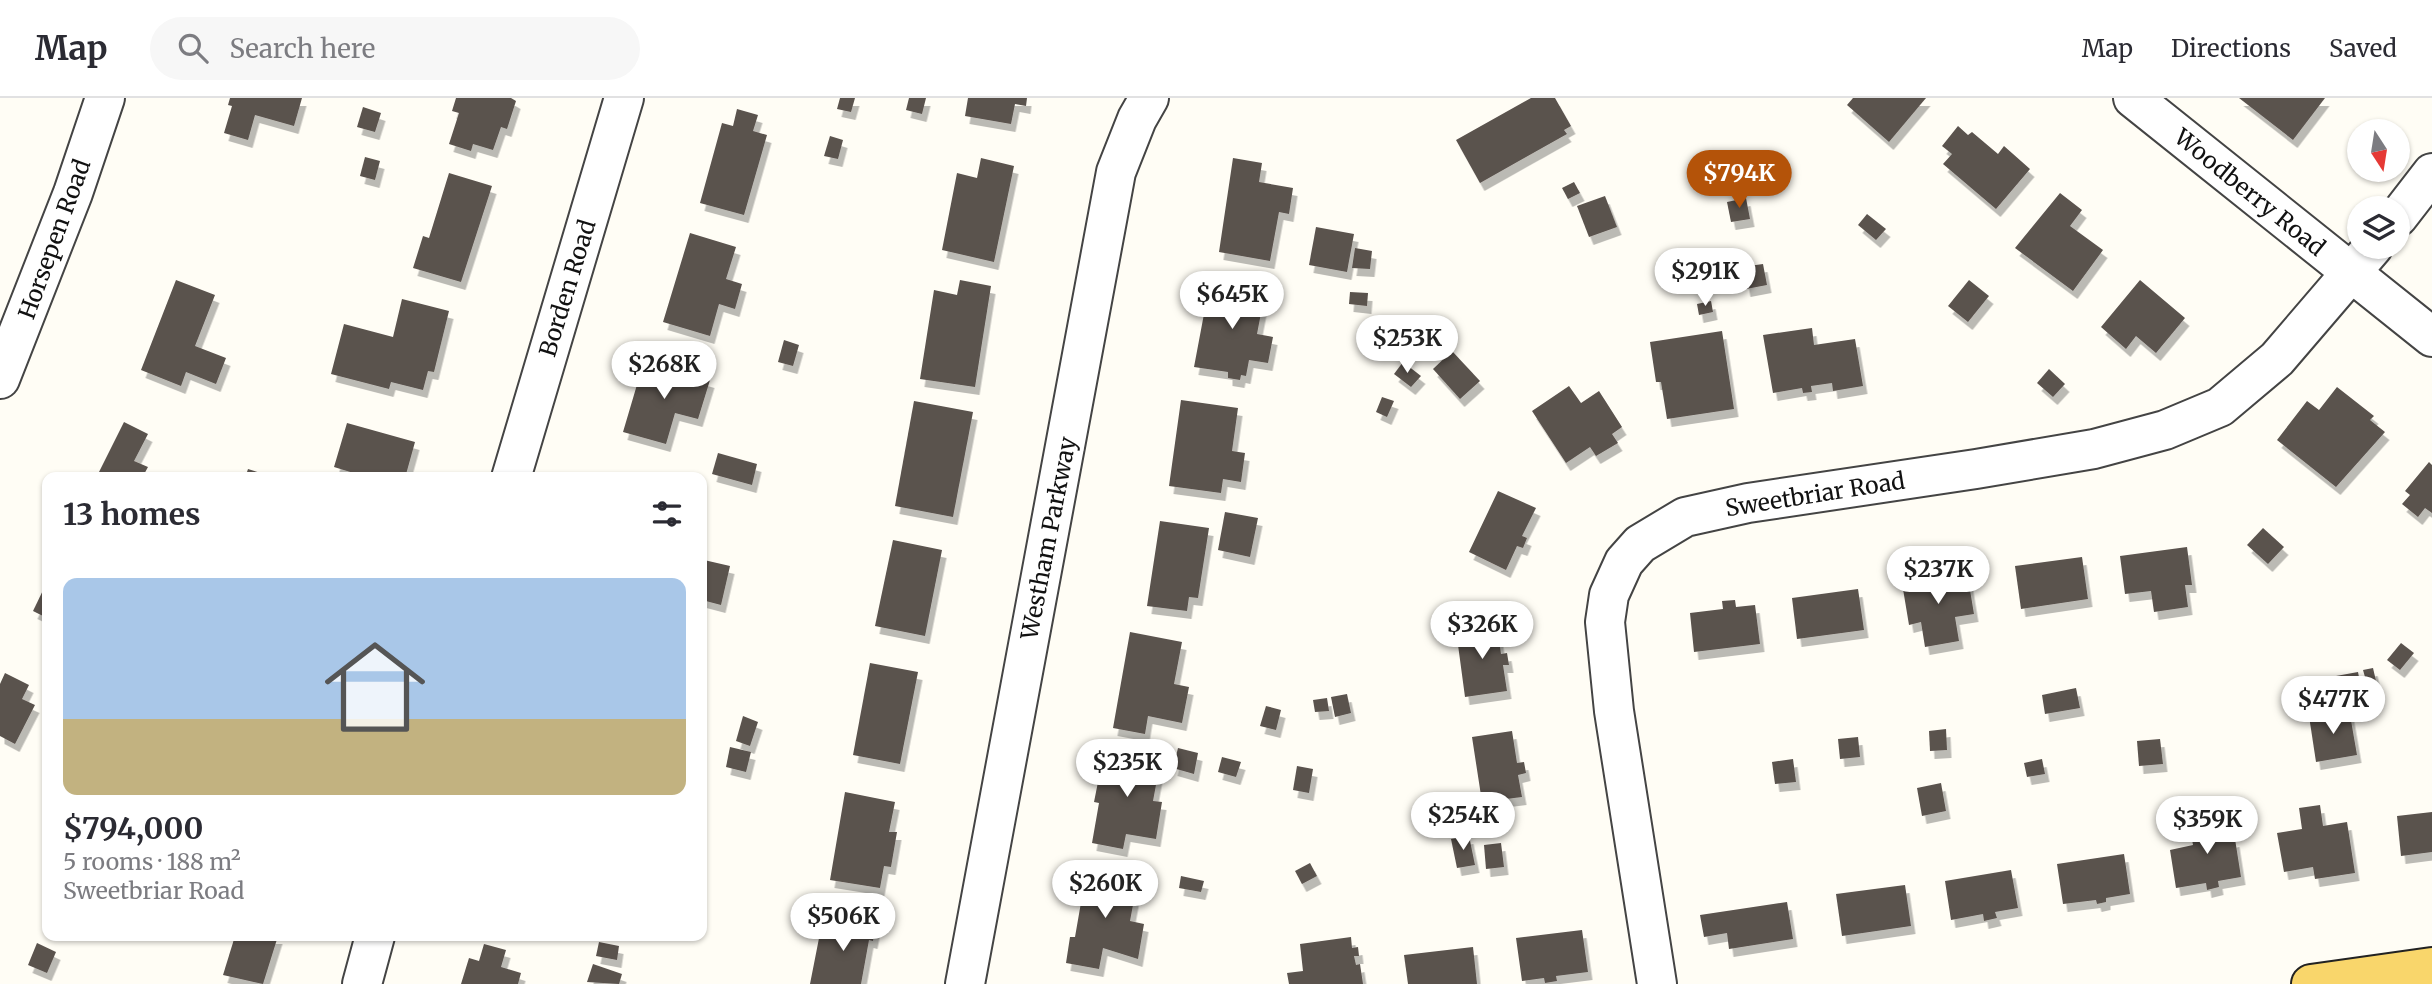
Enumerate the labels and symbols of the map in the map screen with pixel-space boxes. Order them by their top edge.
north arrow [2347,119,2410,182]
street label: Woodberry Road [2168,122,2331,262]
pin: $794K [1690,150,1788,210]
street label: Horsepen Road [12,155,96,323]
street label: Borden Road [532,216,602,360]
pin: $291K [1656,248,1754,308]
pin: $645K [1183,272,1281,331]
pin: $253K [1358,316,1456,375]
pin: $268K [615,342,713,401]
street label: Westham Parkway [1014,434,1082,643]
street label: Sweetbriar Road [1723,465,1907,522]
pin: $237K [1889,546,1987,606]
pin: $326K [1433,602,1531,661]
pin: $477K [2284,676,2382,736]
pin: $235K [1078,740,1176,799]
pin: $254K [1414,792,1512,852]
pin: $359K [2158,796,2256,856]
pin: $260K [1056,860,1154,920]
pin: $506K [794,894,892,953]

